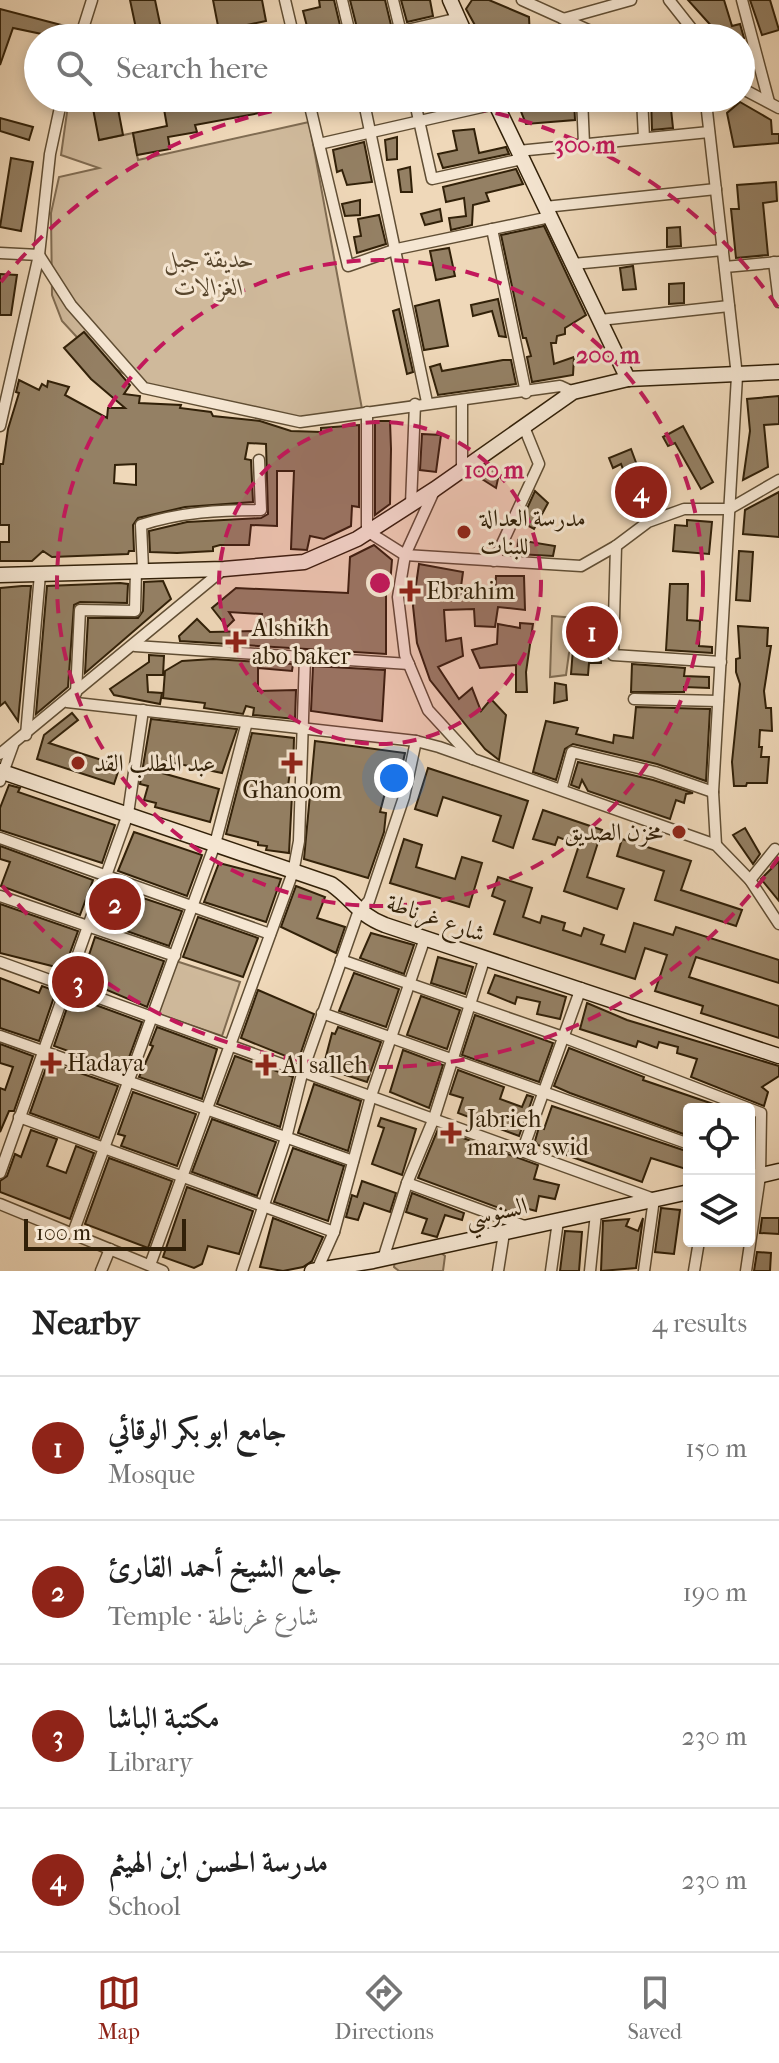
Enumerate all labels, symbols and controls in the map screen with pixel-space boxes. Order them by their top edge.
search box [24,24,755,112]
icon: search [52,46,96,90]
text: Search here [116,51,268,86]
text: 300 m [554,131,617,159]
park label: حديقة جبل الغزالات [164,245,254,302]
text: 200 m [576,341,641,369]
text: 100 m [464,456,525,484]
pin: 4 [615,462,667,522]
place label: مدرسة العدالة للبنات [479,504,586,560]
marker: مدرسة العدالة للبنات [455,523,473,541]
centre of rings [366,569,394,597]
place label: Ebrahim [426,577,515,605]
marker: Ebrahim [401,582,419,600]
pin: 1 [566,602,618,662]
place label: Alshikh abo baker [251,614,352,670]
marker: Alshikh abo baker [227,633,245,651]
place label: عبد المطلب القد [94,749,216,779]
marker: عبد المطلب القد [69,754,87,772]
marker: Ghanoom [283,754,301,772]
your location [374,758,414,798]
place label: Ghanoom [242,776,342,804]
place label: مخزن الصديق [564,818,663,847]
marker: مخزن الصديق [670,823,688,841]
pin: 2 [89,874,141,934]
street label: شارع غرناطة [381,888,489,954]
pin: 3 [52,952,104,1012]
place label: Hadaya [67,1049,145,1077]
place label: Al salleh [281,1051,368,1079]
marker: Hadaya [42,1054,60,1072]
marker: Al salleh [257,1056,275,1074]
map controls [683,1103,755,1247]
button: locate [683,1103,755,1175]
place label: Jabrieh marwa swid [465,1105,590,1161]
marker: Jabrieh marwa swid [442,1124,460,1142]
button: layers [683,1175,755,1247]
street label: السنوسي [462,1191,532,1241]
scale bar [24,1215,186,1251]
text: 100 m [36,1220,91,1246]
text: Nearby [32,1303,139,1343]
text: 4 results [652,1308,747,1339]
text: جامع ابو بكر الوقائي [108,1413,287,1448]
text: 1 [53,1433,63,1464]
text: 150 m [685,1433,747,1464]
text: Mosque [108,1459,195,1490]
text: جامع الشيخ أحمد القارئ [108,1550,342,1585]
text: 2 [51,1577,65,1608]
text: 190 m [683,1577,747,1608]
text: Temple · شارع غرناطة [108,1601,319,1632]
text: مكتبة الباشا [108,1701,220,1736]
text: 3 [53,1721,63,1752]
text: 230 m [681,1721,747,1752]
text: Library [108,1747,193,1778]
text: مدرسة الحسن ابن الهيثم [108,1845,328,1880]
text: 4 [50,1865,66,1896]
text: 230 m [681,1865,747,1896]
text: School [108,1891,181,1922]
tab: Map [97,1971,141,2045]
tab: Directions [335,1971,434,2045]
tab: Saved [628,1971,682,2045]

